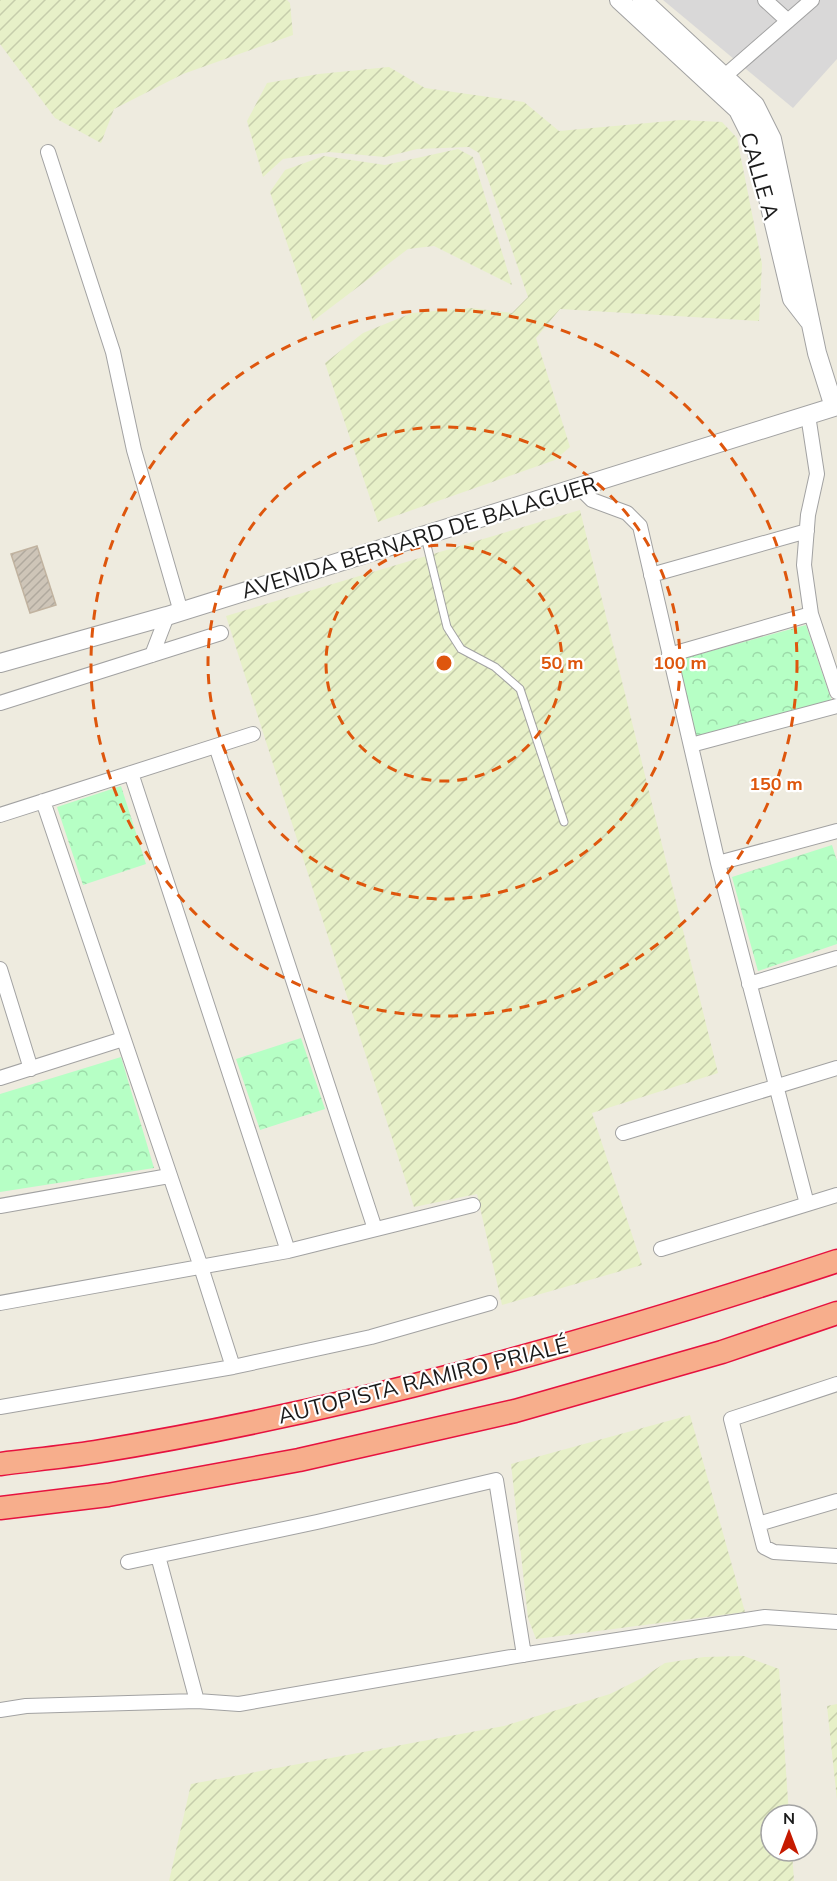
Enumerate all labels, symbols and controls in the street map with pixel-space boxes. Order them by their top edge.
street label: CALLE A [734,129,786,223]
street label: AVENIDA BERNARD DE BALAGUER [238,469,600,605]
text: 50 m [541,651,583,674]
text: 100 m [653,651,707,674]
centre of rings [434,653,454,673]
text: 150 m [749,772,803,795]
street label: AUTOPISTA RAMIRO PRIALÉ [275,1330,571,1430]
north arrow [759,1803,819,1863]
text: N [783,1808,795,1828]

